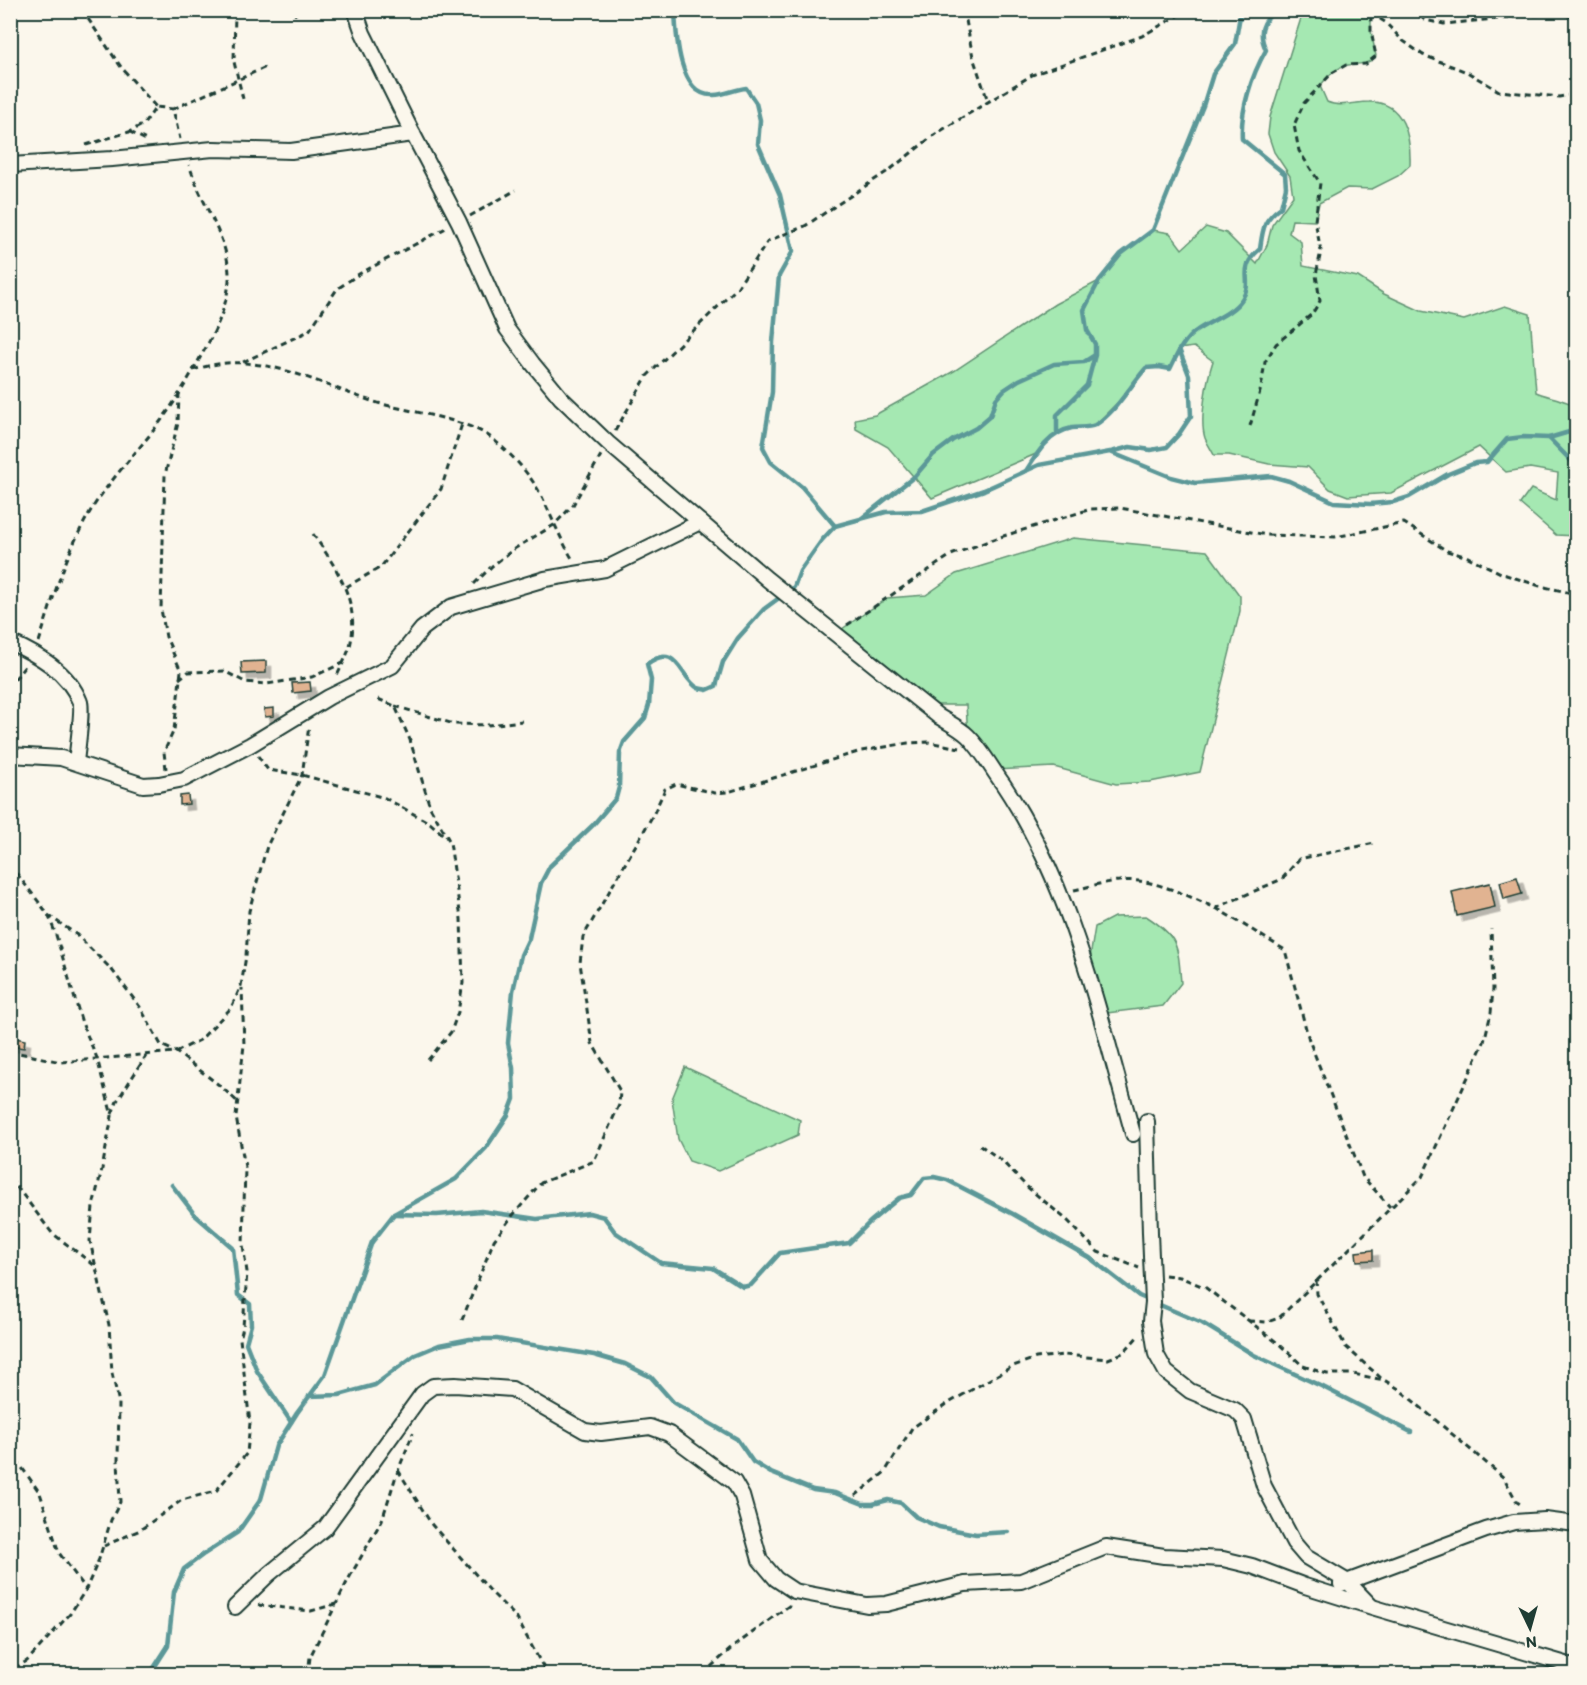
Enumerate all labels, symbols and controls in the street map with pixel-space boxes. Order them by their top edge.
north arrow [1500,1598,1560,1658]
text: N [1525,1633,1537,1652]

